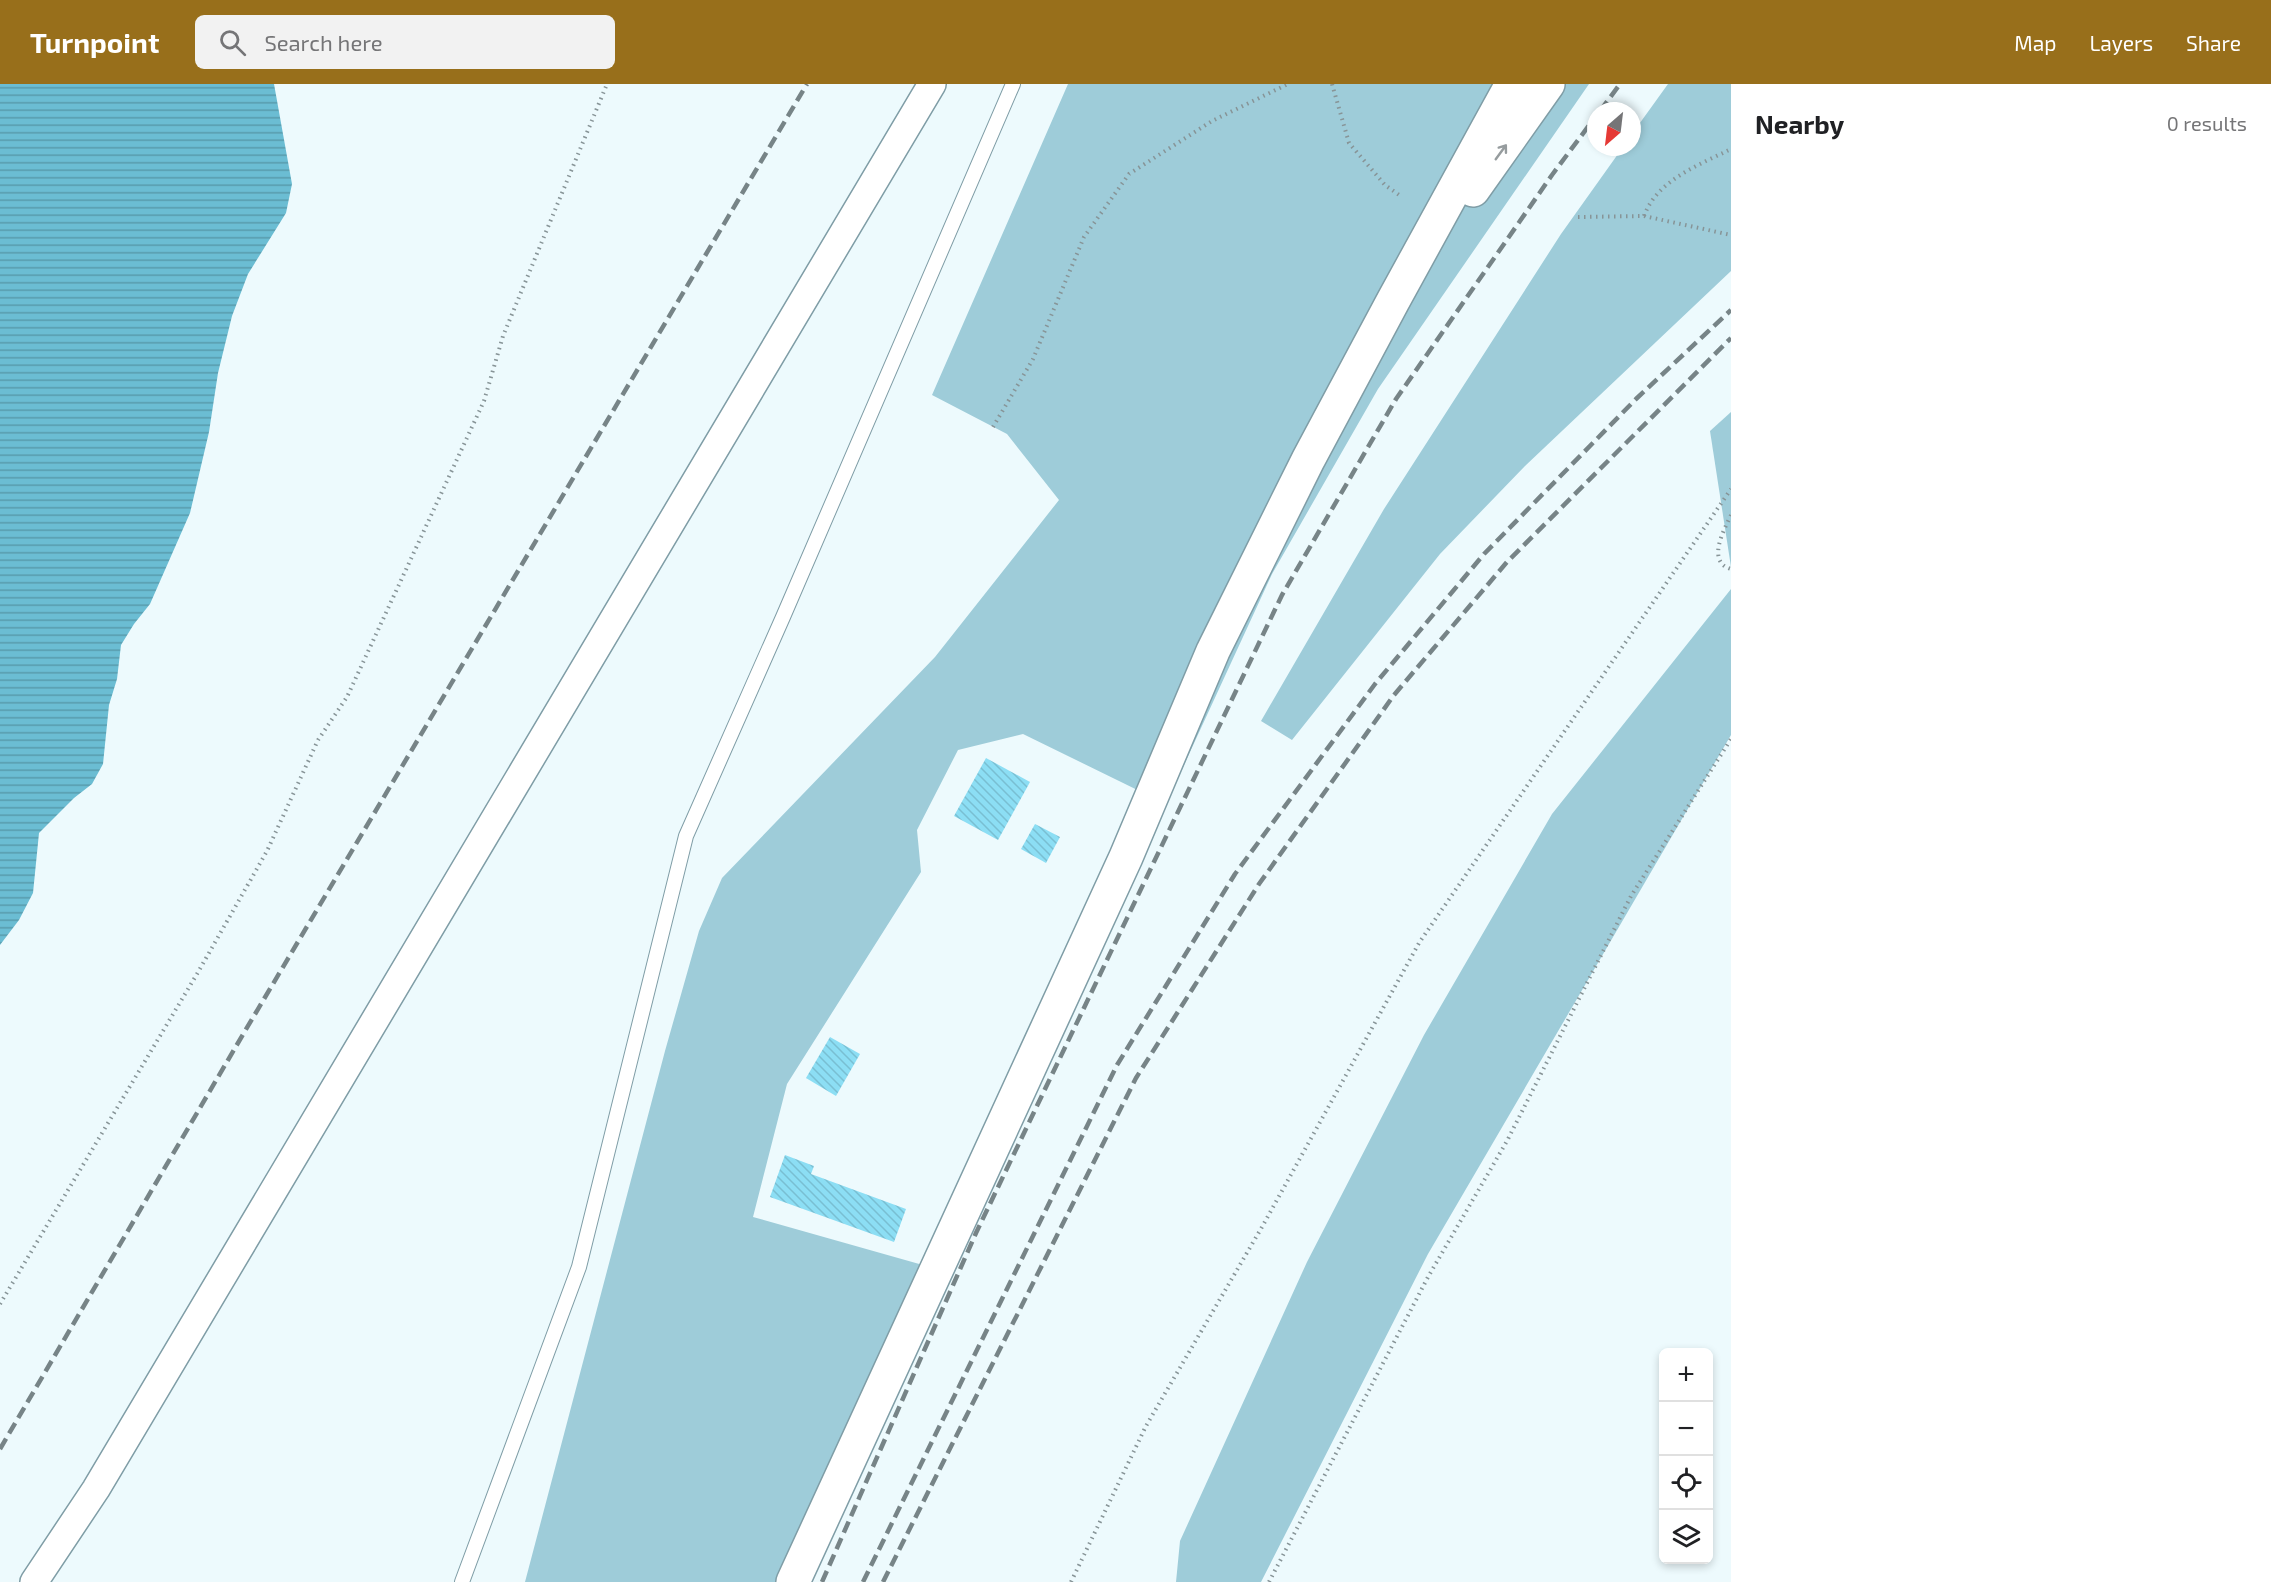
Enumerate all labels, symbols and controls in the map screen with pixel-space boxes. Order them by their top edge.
search box [195,15,615,69]
text: Turnpoint [30,25,159,59]
icon: search [216,26,249,59]
text: Search here [264,29,383,55]
text: Map [2014,30,2056,55]
text: Layers [2089,30,2153,55]
text: Share [2186,30,2241,55]
north arrow [1587,102,1641,156]
text: Nearby [1755,108,1844,139]
text: 0 results [2167,111,2247,135]
one-way arrow [1495,144,1507,160]
map controls [1659,1348,1713,1564]
button: + [1659,1348,1713,1402]
button: − [1659,1402,1713,1456]
button: locate [1659,1456,1713,1510]
button: layers [1659,1510,1713,1564]

